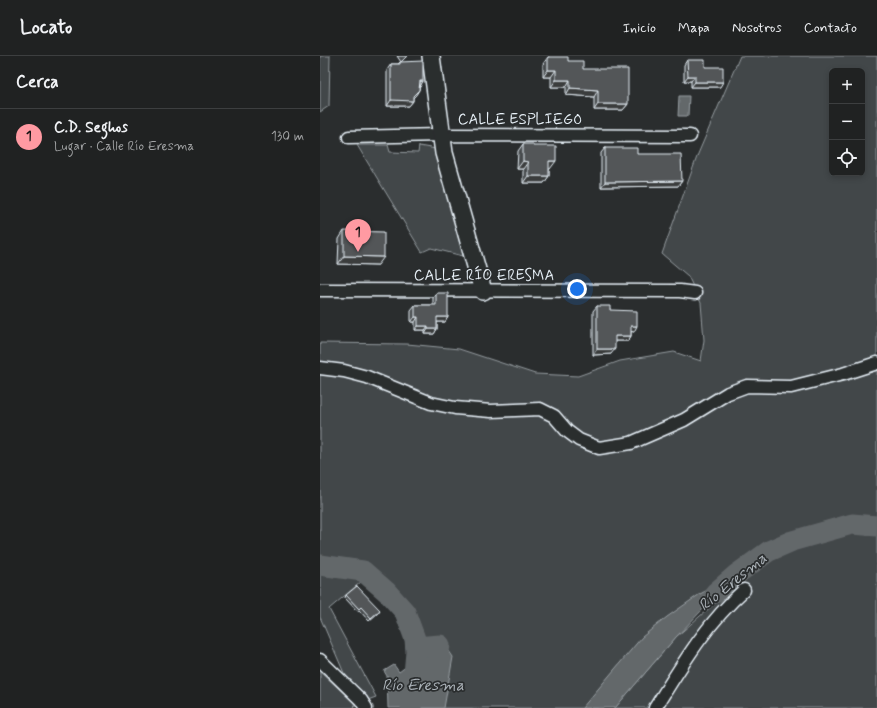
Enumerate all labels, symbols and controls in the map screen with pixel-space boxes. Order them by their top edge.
text: Locato [20,15,72,40]
text: Inicio [623,19,656,37]
text: Mapa [678,19,710,37]
text: Nosotros [732,19,782,37]
text: Contacto [804,19,857,37]
map controls [829,68,865,176]
button: + [829,68,865,104]
text: Cerca [16,71,59,93]
button: − [829,104,865,140]
street label: CALLE ESPLIEGO [458,110,582,130]
text: C.D. Seghos [54,118,128,138]
text: 1 [26,128,32,145]
text: 130 m [271,128,304,145]
text: Lugar · Calle Río Eresma [54,138,194,155]
button: locate [829,140,865,176]
pin: 1 [345,219,371,252]
street label: CALLE RÍO ERESMA [414,265,554,286]
your location [567,279,587,299]
water label: Río Eresma [694,548,772,616]
water label: Río Eresma [382,675,464,696]

